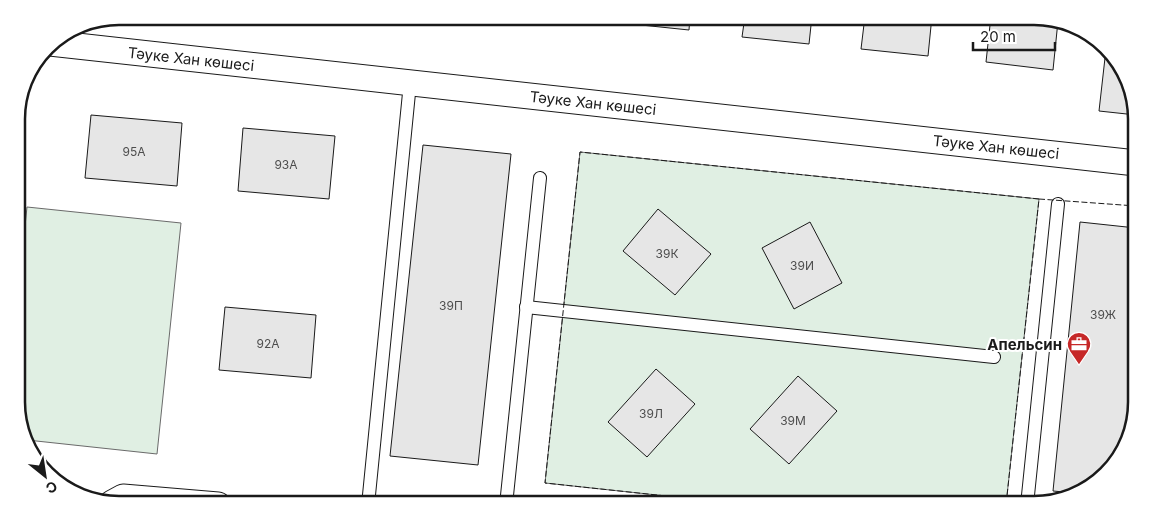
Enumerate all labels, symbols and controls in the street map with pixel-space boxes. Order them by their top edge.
scale bar [973,20,1056,52]
text: 20 m [980,27,1016,46]
street label: Тәуке Хан көшесі [127,43,255,75]
street label: Тәуке Хан көшесі [529,87,657,119]
street label: Тәуке Хан көшесі [932,131,1060,163]
house number: 95А [122,144,146,159]
house number: 93А [274,157,298,172]
house number: 39К [656,246,678,261]
house number: 39И [790,258,814,273]
house number: 39П [439,298,463,313]
house number: 39Ж [1090,307,1116,322]
office icon: Апельсин [1066,331,1092,365]
place label: Апельсин [987,335,1062,354]
house number: 92А [256,336,280,351]
house number: 39Л [639,406,663,421]
house number: 39М [780,413,806,428]
north arrow [20,451,70,501]
text: С [43,478,60,498]

